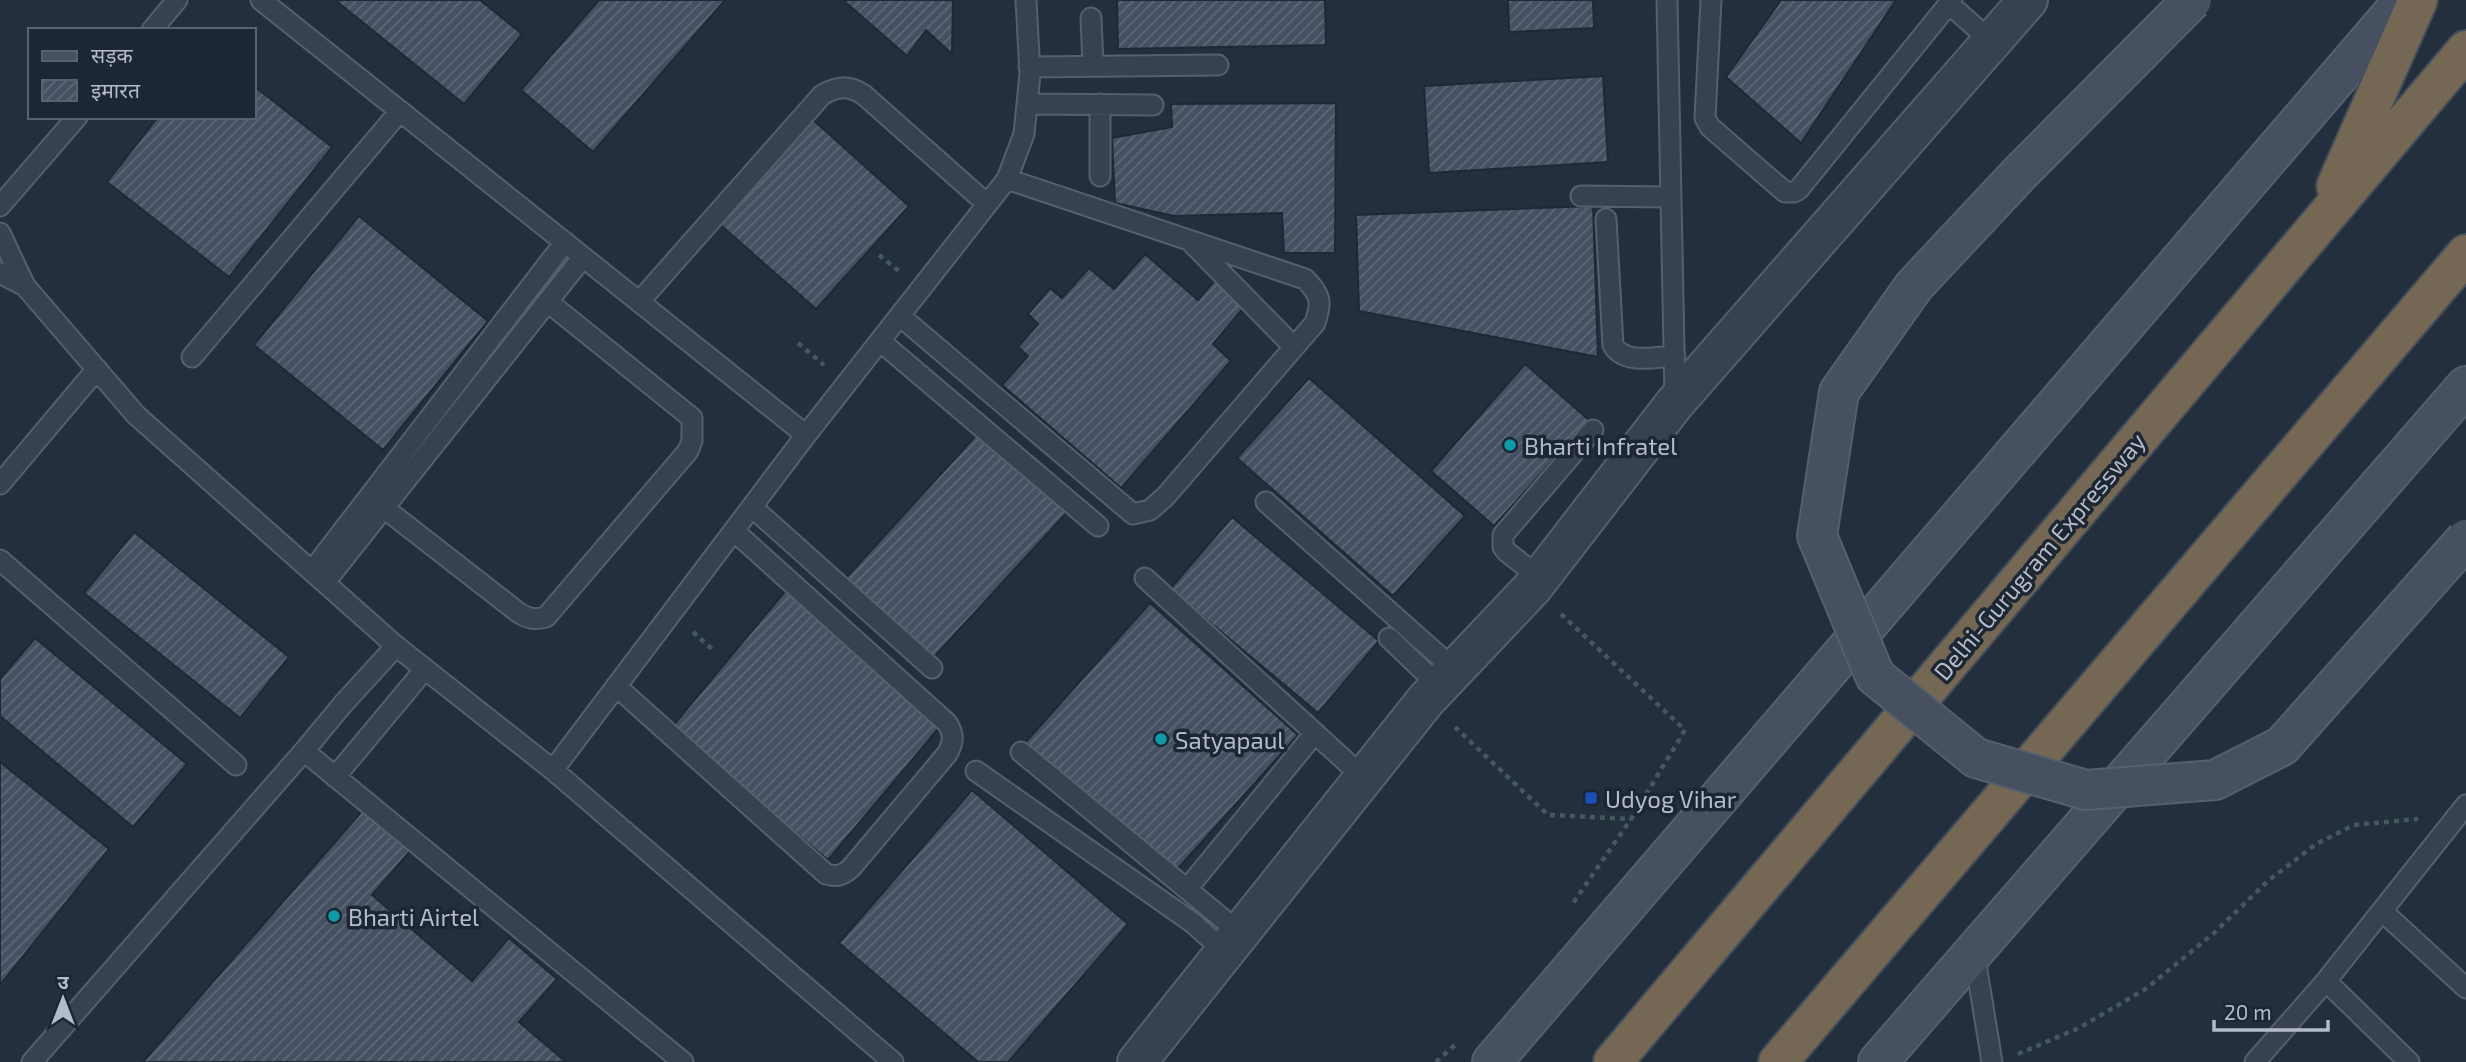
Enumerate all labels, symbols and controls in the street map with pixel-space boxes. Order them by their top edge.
legend [28,28,256,119]
text: सड़क [91,42,133,67]
text: इमारत [91,77,141,102]
street label: Delhi-Gurugram Expressway [1927,426,2151,685]
place label: Bharti Infratel [1524,431,1677,460]
marker: Bharti Infratel [1502,437,1518,453]
place label: Satyapaul [1175,725,1284,754]
marker: Satyapaul [1153,731,1169,747]
place label: Udyog Vihar [1605,784,1737,813]
marker: Udyog Vihar [1583,790,1599,806]
place label: Bharti Airtel [348,902,479,931]
marker: Bharti Airtel [326,908,342,924]
north arrow [28,964,98,1034]
text: उ [57,970,69,993]
scale bar [2214,988,2328,1032]
text: 20 m [2224,999,2272,1024]

